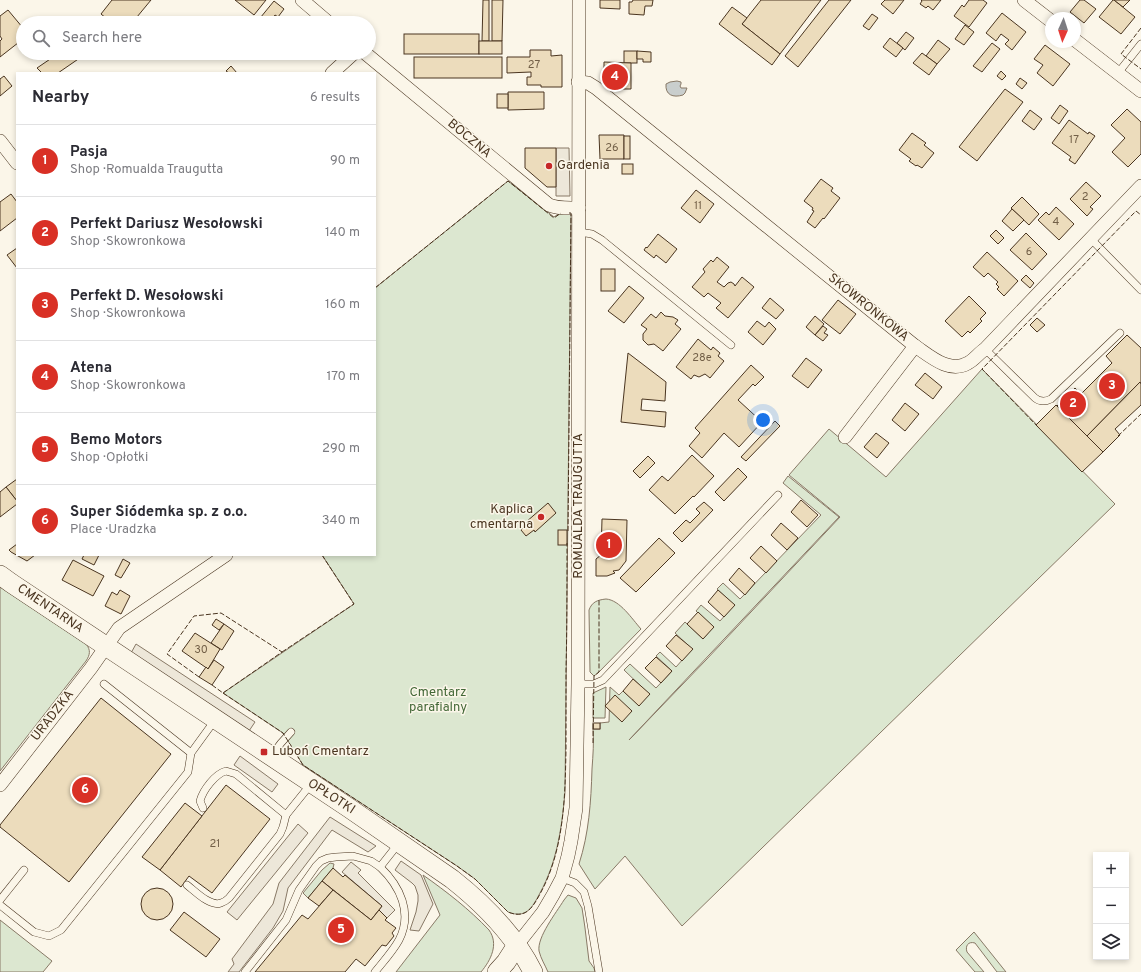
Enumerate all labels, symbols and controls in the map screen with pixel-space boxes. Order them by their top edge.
north arrow [1045,12,1081,48]
search box [16,16,376,60]
icon: search [30,27,52,49]
text: Search here [62,29,142,48]
house number: 27 [528,58,540,72]
pin: 4 [602,62,628,92]
text: Nearby [32,87,89,109]
text: 6 results [310,90,360,106]
street label: BOCZNA [444,116,494,162]
house number: 17 [1069,133,1079,147]
house number: 26 [605,141,619,155]
text: Pasja [70,143,108,162]
text: 1 [42,153,48,169]
text: 90 m [330,153,360,169]
place label: Gardenia [557,158,610,174]
marker: Gardenia [544,161,554,171]
text: Shop · Romualda Traugutta [70,162,223,178]
house number: 2 [1082,190,1088,204]
house number: 11 [694,199,702,213]
text: Perfekt Dariusz Wesołowski [70,215,263,234]
house number: 4 [1053,215,1060,229]
text: 2 [41,225,49,241]
text: 140 m [325,225,360,241]
text: Shop · Skowronkowa [70,234,186,250]
house number: 6 [1026,245,1032,259]
street label: SKOWRONKOWA [824,271,912,346]
text: Perfekt D. Wesołowski [70,287,224,306]
text: 3 [41,297,49,313]
text: 160 m [325,297,360,313]
text: Shop · Skowronkowa [70,306,186,322]
house number: 28e [692,351,712,365]
text: Atena [70,359,112,378]
text: 4 [41,369,49,385]
text: 170 m [326,369,360,385]
pin: 3 [1099,371,1125,401]
text: Shop · Skowronkowa [70,378,186,394]
pin: 2 [1060,389,1086,419]
your location [753,410,773,430]
text: Bemo Motors [70,431,162,450]
street label: ROMUALDA TRAUGUTTA [571,433,587,579]
text: 5 [41,441,49,457]
text: 290 m [322,441,360,457]
text: Shop · Opłotki [70,450,148,466]
place label: Kaplica cmentarna [470,502,533,533]
text: Super Siódemka sp. z o.o. [70,503,247,522]
marker: Kaplica cmentarna [536,512,546,522]
text: 6 [41,513,49,529]
text: 340 m [322,513,360,529]
text: Place · Uradzka [70,522,156,538]
pin: 1 [596,530,622,560]
street label: CMENTARNA [14,581,86,637]
house number: 30 [194,643,208,657]
park label: Cmentarz parafialny [409,685,467,716]
street label: URADZKA [28,687,78,745]
place label: Luboń Cmentarz [272,744,369,760]
marker: Luboń Cmentarz [259,747,269,757]
pin: 6 [72,775,98,805]
street label: OPŁOTKI [304,776,358,818]
house number: 21 [210,837,220,851]
map controls [1093,852,1129,960]
button: + [1093,852,1129,888]
button: − [1093,888,1129,924]
pin: 5 [328,915,354,945]
button: layers [1093,924,1129,960]

